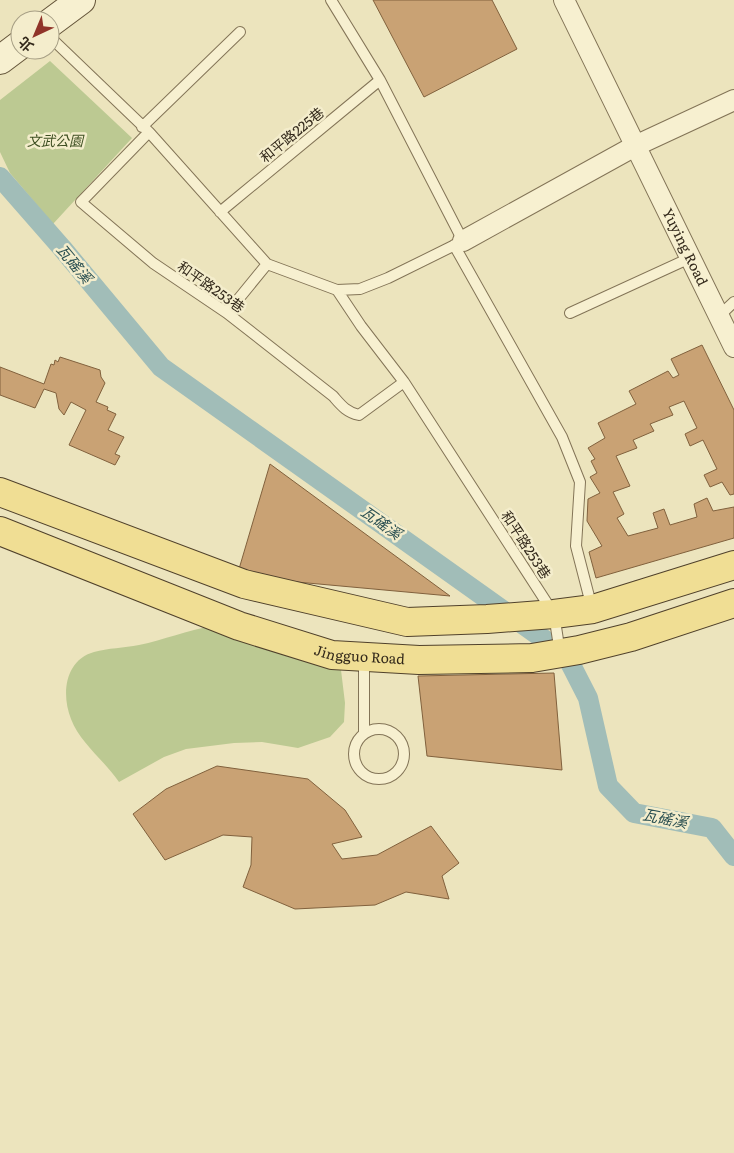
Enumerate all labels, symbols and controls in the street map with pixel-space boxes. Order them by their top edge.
north arrow [10,10,60,60]
text: 北 [13,33,37,57]
street label: 和平路225巷 [255,102,328,166]
park label: 文武公園 [27,130,85,150]
street label: Yuying Road [658,204,714,289]
water label: 瓦磘溪 [52,238,100,289]
street label: 和平路253巷 [174,256,249,317]
water label: 瓦磘溪 [357,499,409,545]
street label: 和平路253巷 [497,506,556,583]
street label: Jingguo Road [312,639,406,668]
water label: 瓦磘溪 [641,802,692,833]

